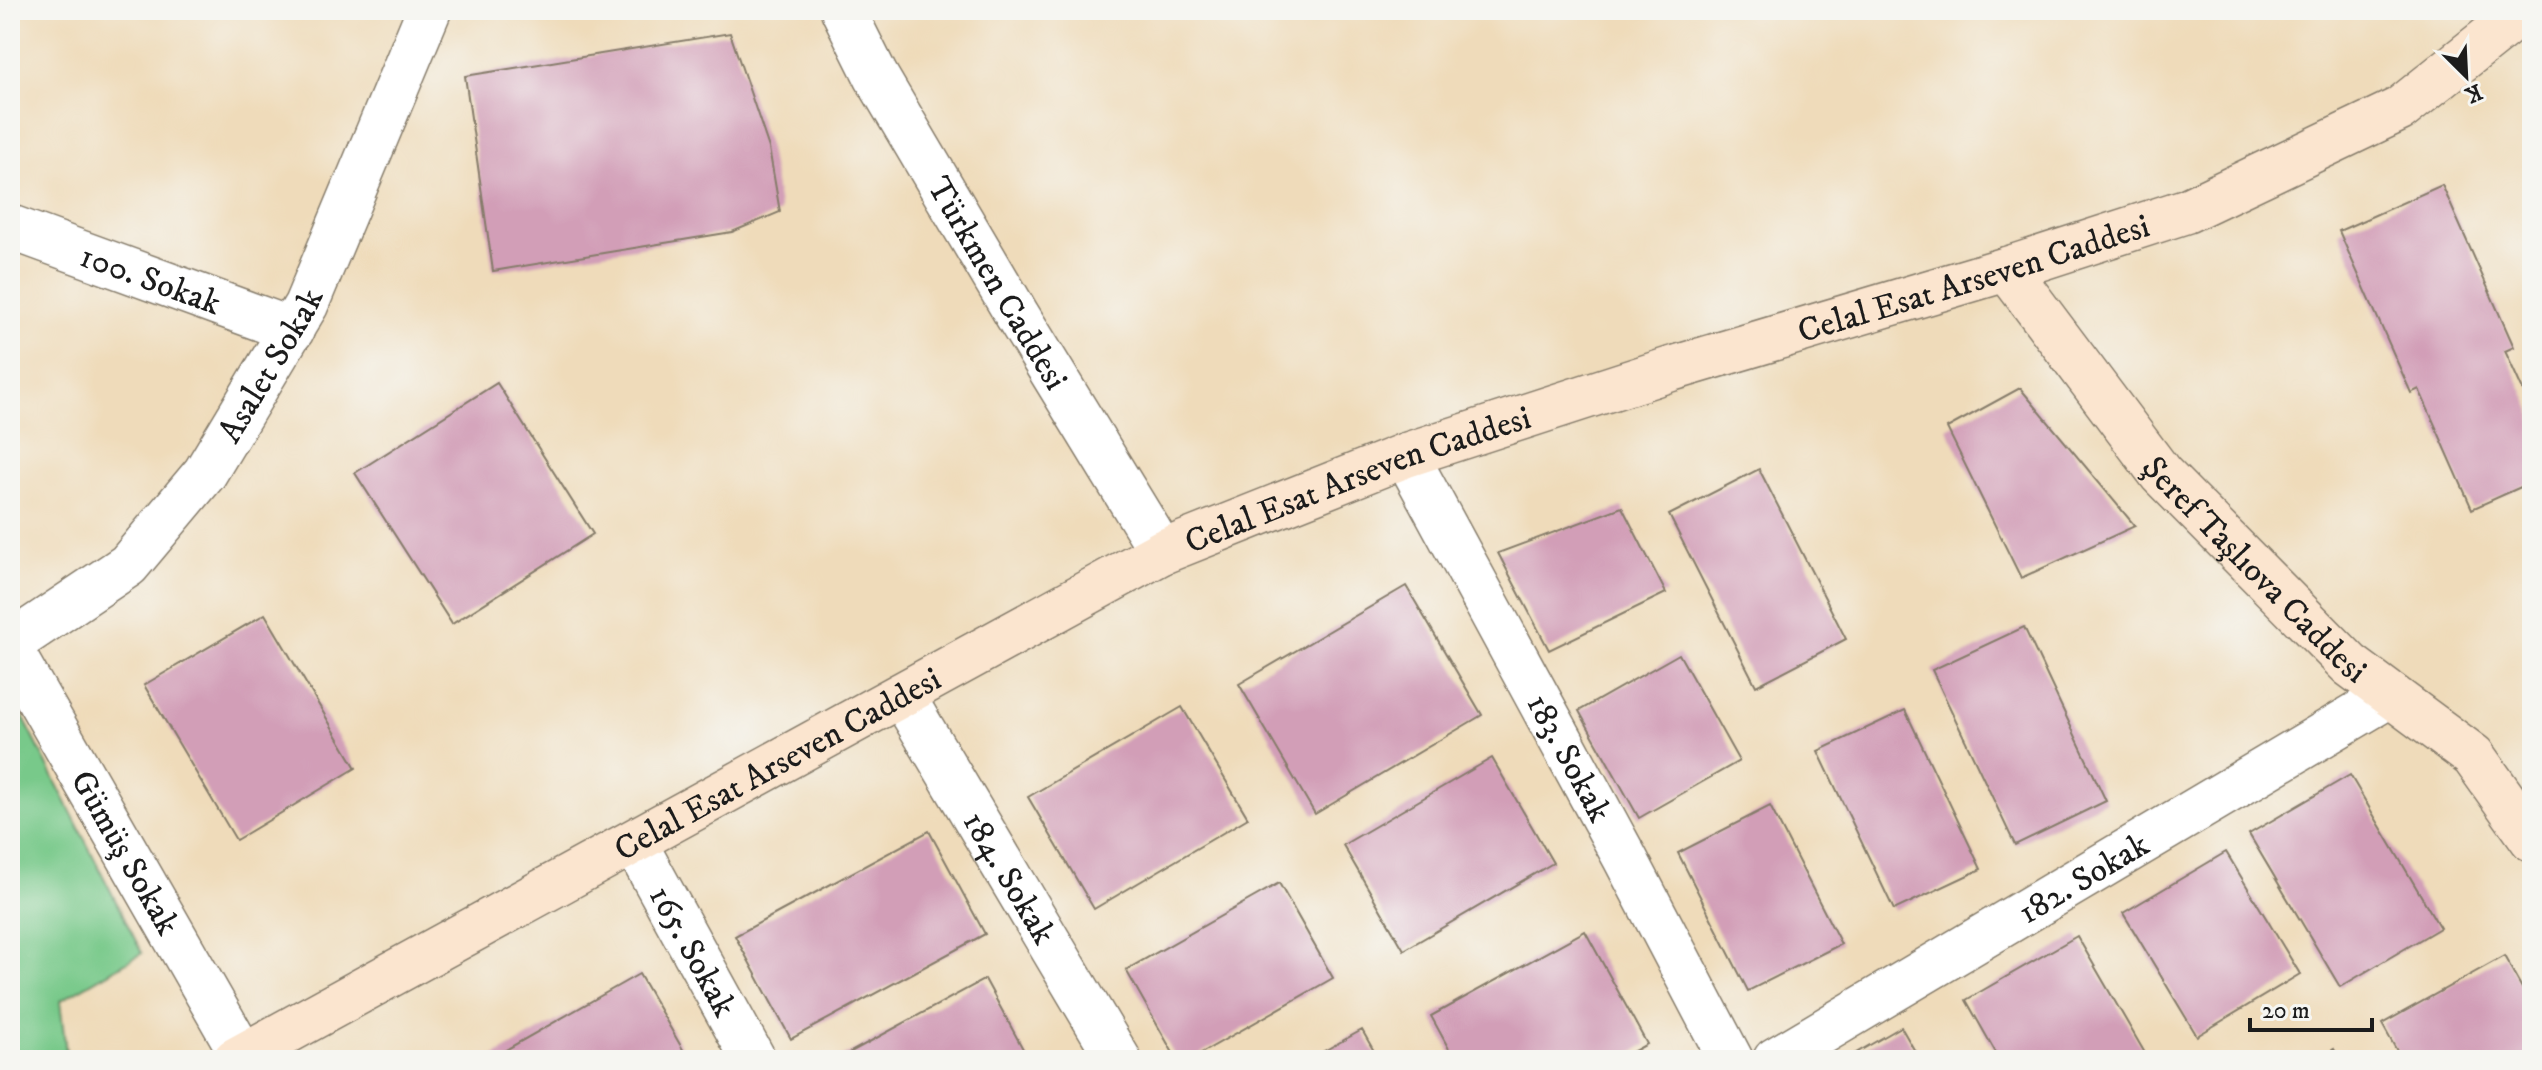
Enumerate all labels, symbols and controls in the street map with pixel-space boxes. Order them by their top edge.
north arrow [2426,36,2506,116]
text: K [2460,77,2486,109]
street label: Türkmen Caddesi [917,170,1077,398]
street label: Celal Esat Arseven Caddesi [1793,205,2155,353]
street label: 100. Sokak [74,235,226,325]
street label: Asalet Sokak [209,283,333,451]
street label: Celal Esat Arseven Caddesi [1179,397,1536,564]
street label: Şeref Taşlıova Caddesi [2132,448,2374,693]
street label: Celal Esat Arseven Caddesi [607,658,948,871]
street label: 183. Sokak [1517,687,1620,830]
street label: Gümüş Sokak [61,763,188,943]
street label: 184. Sokak [953,804,1064,953]
street label: 182. Sokak [2011,824,2157,934]
street label: 165. Sokak [639,879,745,1025]
scale bar [2250,982,2372,1032]
text: 20 m [2262,996,2310,1026]

